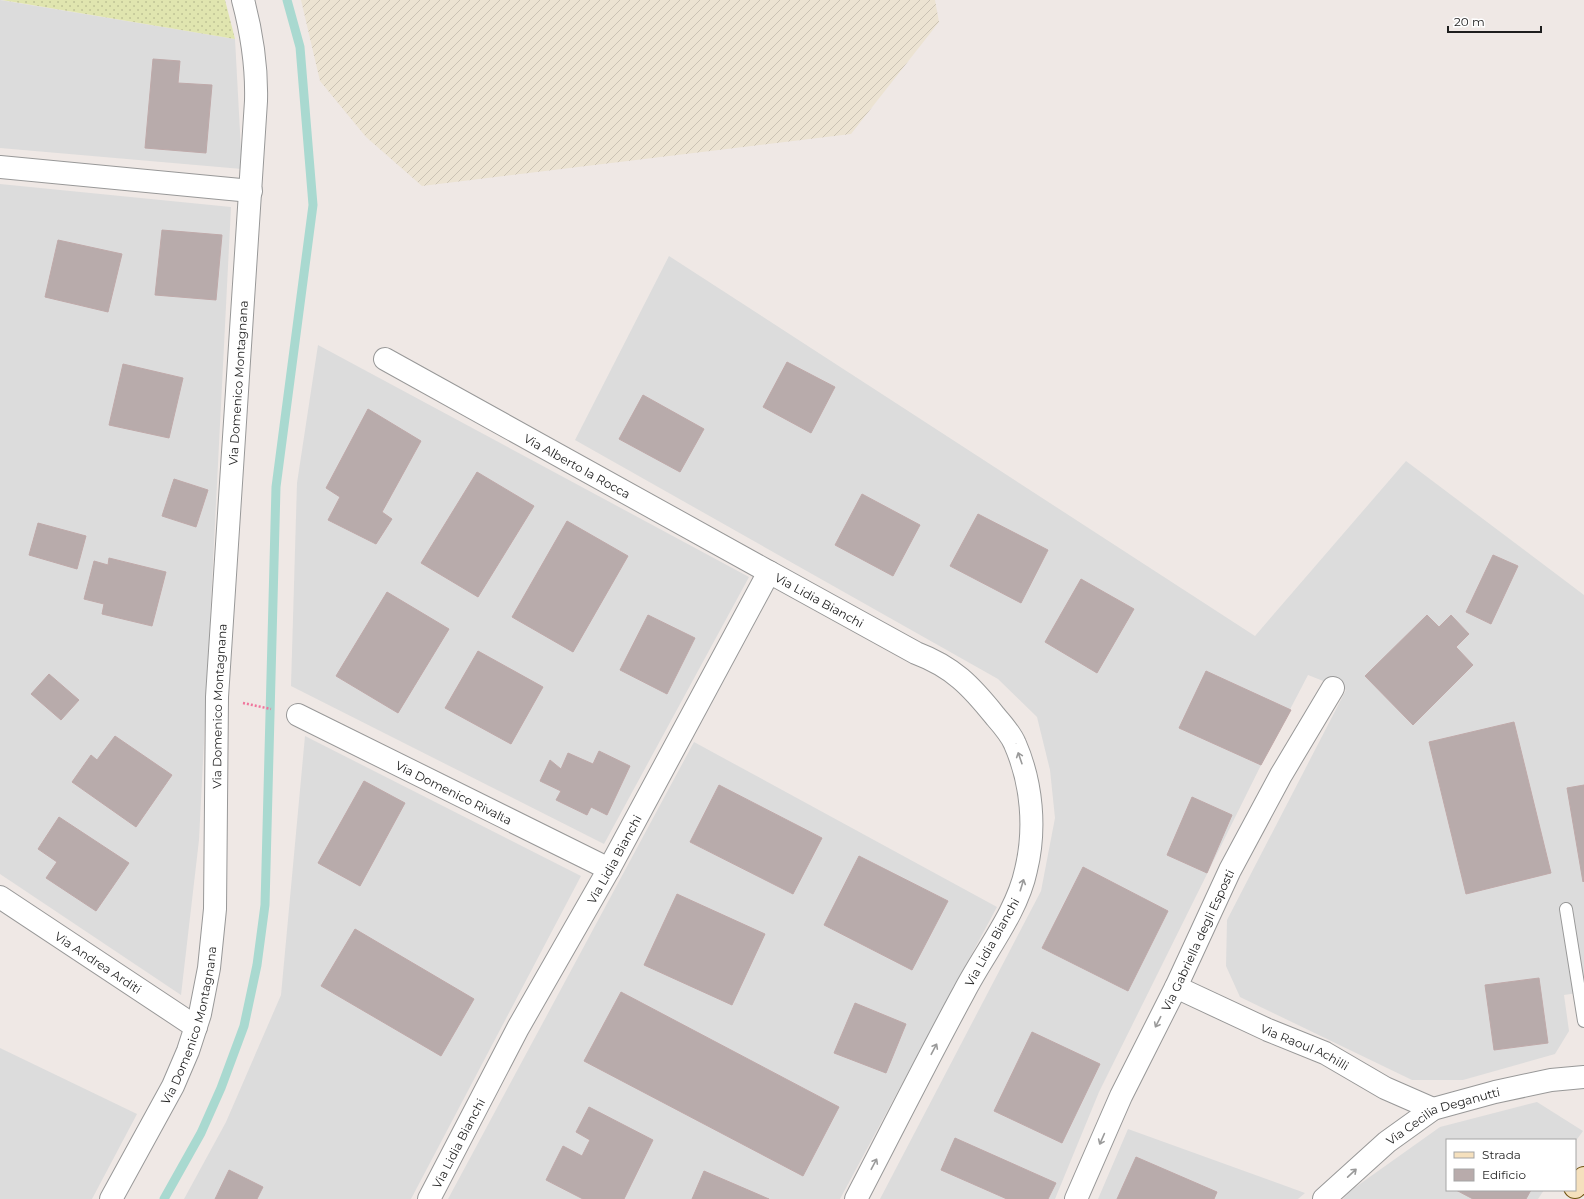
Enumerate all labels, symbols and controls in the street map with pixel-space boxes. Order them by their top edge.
scale bar [1448,8,1541,34]
text: 20 m [1454,14,1485,29]
street label: Via Domenico Montagnana [225,300,250,466]
street label: Via Alberto la Rocca [522,430,633,501]
street label: Via Lidia Bianchi [772,569,867,630]
street label: Via Domenico Montagnana [209,623,229,789]
one-way arrow [1016,752,1023,765]
street label: Via Domenico Rivalta [393,757,515,827]
street label: Via Lidia Bianchi [583,812,644,906]
street label: Via Gabriella degli Esposti [1158,867,1237,1013]
one-way arrow [1019,879,1026,892]
street label: Via Lidia Bianchi [961,895,1023,989]
street label: Via Andrea Arditi [52,928,145,996]
street label: Via Domenico Montagnana [157,945,219,1107]
one-way arrow [1154,1016,1161,1028]
street label: Via Raoul Achilli [1258,1020,1352,1073]
one-way arrow [931,1043,938,1055]
street label: Via Cecilia Deganutti [1383,1084,1501,1148]
street label: Via Lidia Bianchi [429,1096,488,1191]
one-way arrow [1098,1133,1105,1145]
legend [1446,1139,1576,1191]
text: Strada [1482,1147,1521,1162]
one-way arrow [871,1159,878,1171]
text: Edificio [1482,1167,1526,1182]
one-way arrow [1347,1168,1358,1177]

